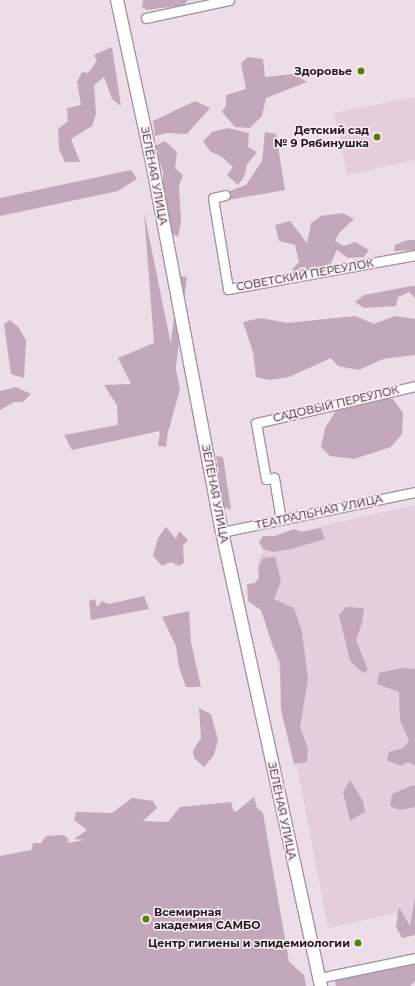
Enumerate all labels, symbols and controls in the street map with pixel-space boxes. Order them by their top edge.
place label: Здоровье [295,64,352,78]
marker: Здоровье [355,65,367,77]
place label: Детский сад № 9 Рябинушка [274,124,369,150]
street label: ЗЕЛЁНАЯ УЛИЦА [138,126,170,226]
marker: Детский сад № 9 Рябинушка [372,132,382,142]
street label: СОВЕТСКИЙ ПЕРЕУЛОК [235,256,375,294]
street label: САДОВЫЙ ПЕРЕУЛОК [272,383,400,425]
street label: ЗЕЛЁНАЯ УЛИЦА [199,444,231,544]
street label: ТЕАТРАЛЬНАЯ УЛИЦА [254,492,384,532]
street label: ЗЕЛЁНАЯ УЛИЦА [265,761,299,861]
place label: Всемирная академия САМБО [154,906,260,932]
marker: Всемирная академия САМБО [141,914,151,924]
place label: Центр гигиены и эпидемиологии [148,936,350,950]
marker: Центр гигиены и эпидемиологии [353,938,363,948]

